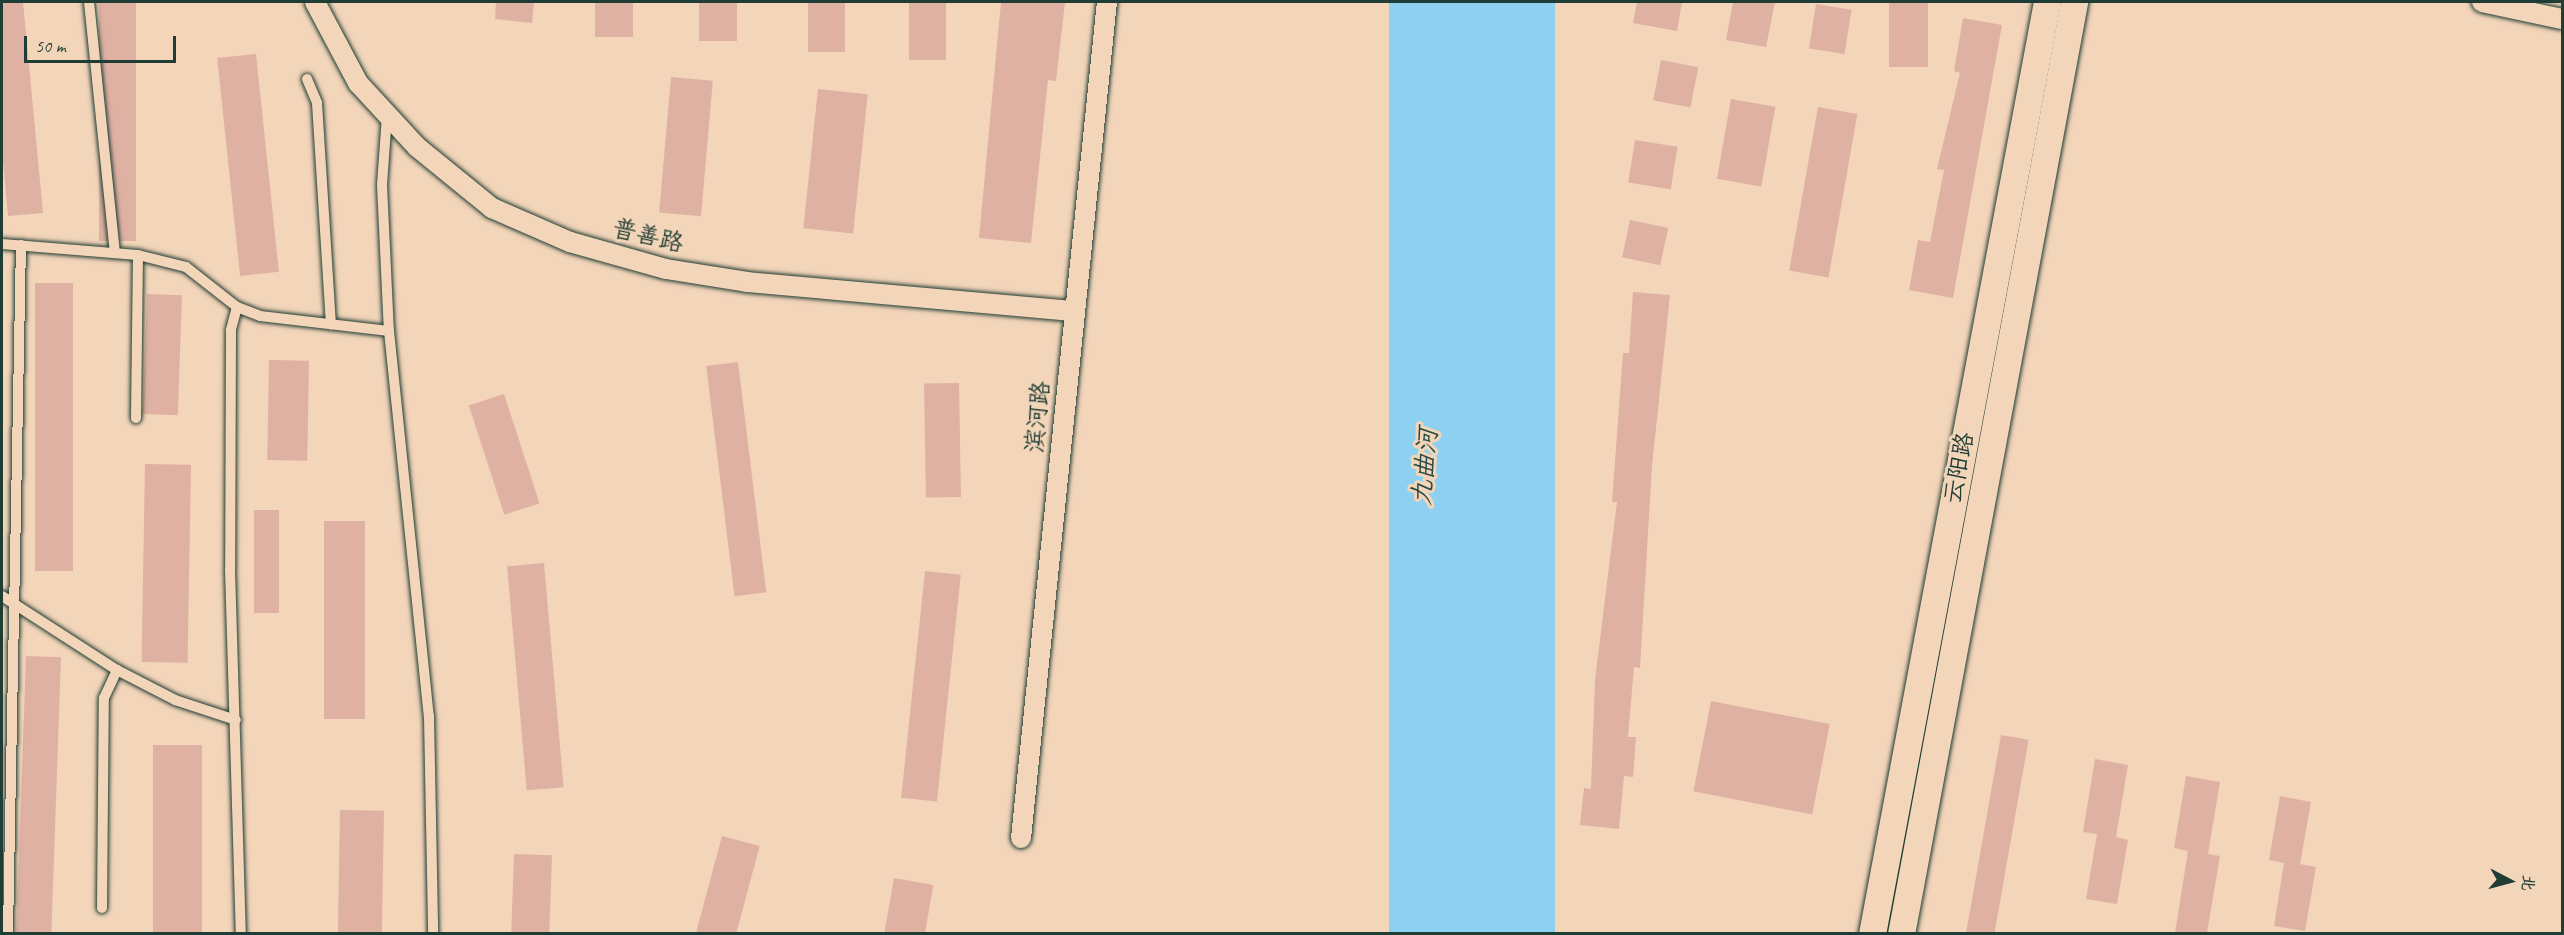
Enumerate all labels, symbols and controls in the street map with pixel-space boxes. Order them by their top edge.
scale bar [27,24,178,62]
text: 50 m [35,35,66,57]
street label: 普善路 [610,213,686,259]
street label: 滨河路 [1020,380,1056,454]
water label: 九曲河 [1406,427,1444,507]
street label: 云阳路 [1938,430,1980,506]
north arrow [2480,851,2540,911]
text: 北 [2517,874,2539,892]

